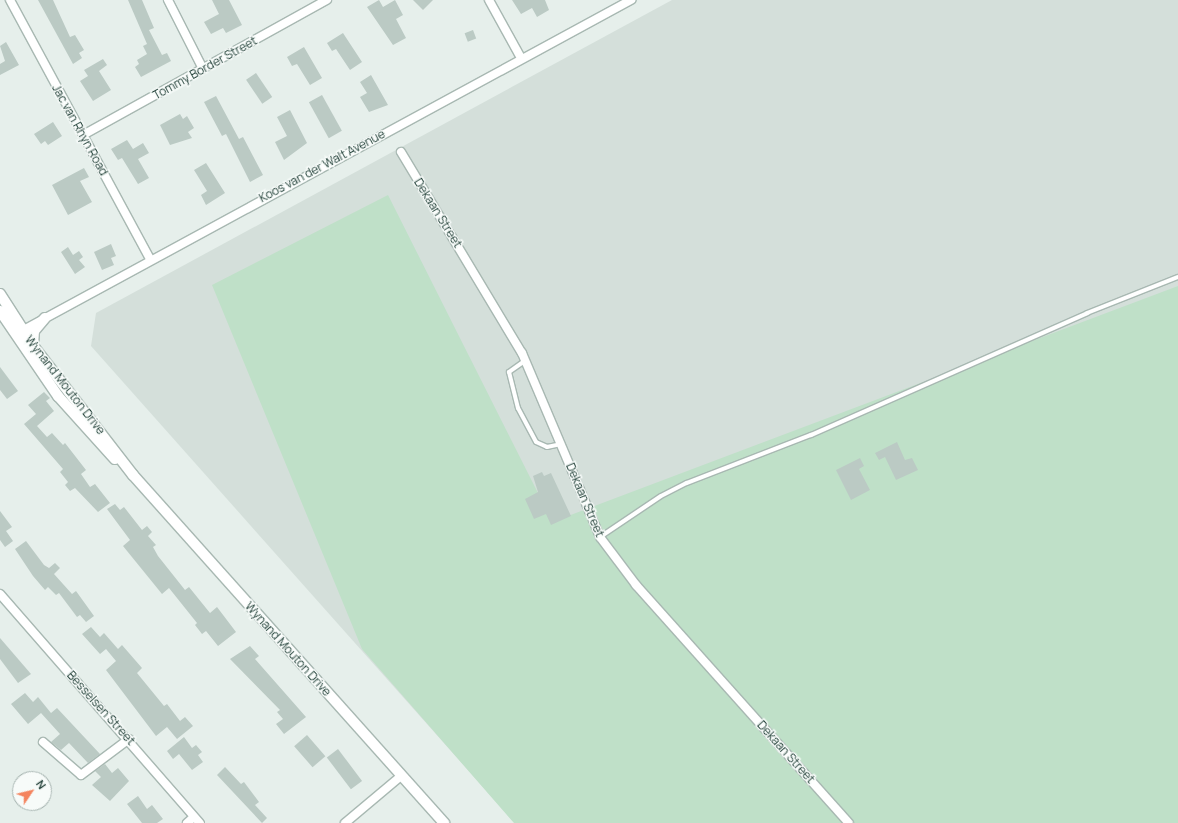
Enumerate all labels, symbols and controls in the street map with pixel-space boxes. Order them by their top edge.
street label: Tommy Border Street [150,33,260,103]
street label: Jac van Rhyn Road [49,82,111,178]
street label: Koos van der Walt Avenue [257,127,387,205]
street label: Dekaan Street [411,176,465,250]
street label: Wynand Mouton Drive [22,333,108,437]
street label: Dekaan Street [563,461,607,539]
street label: Wynand Mouton Drive [242,599,334,699]
street label: Besselsen Street [64,668,138,748]
street label: Dekaan Street [754,718,818,786]
north arrow [12,771,52,811]
text: N [33,777,50,792]

